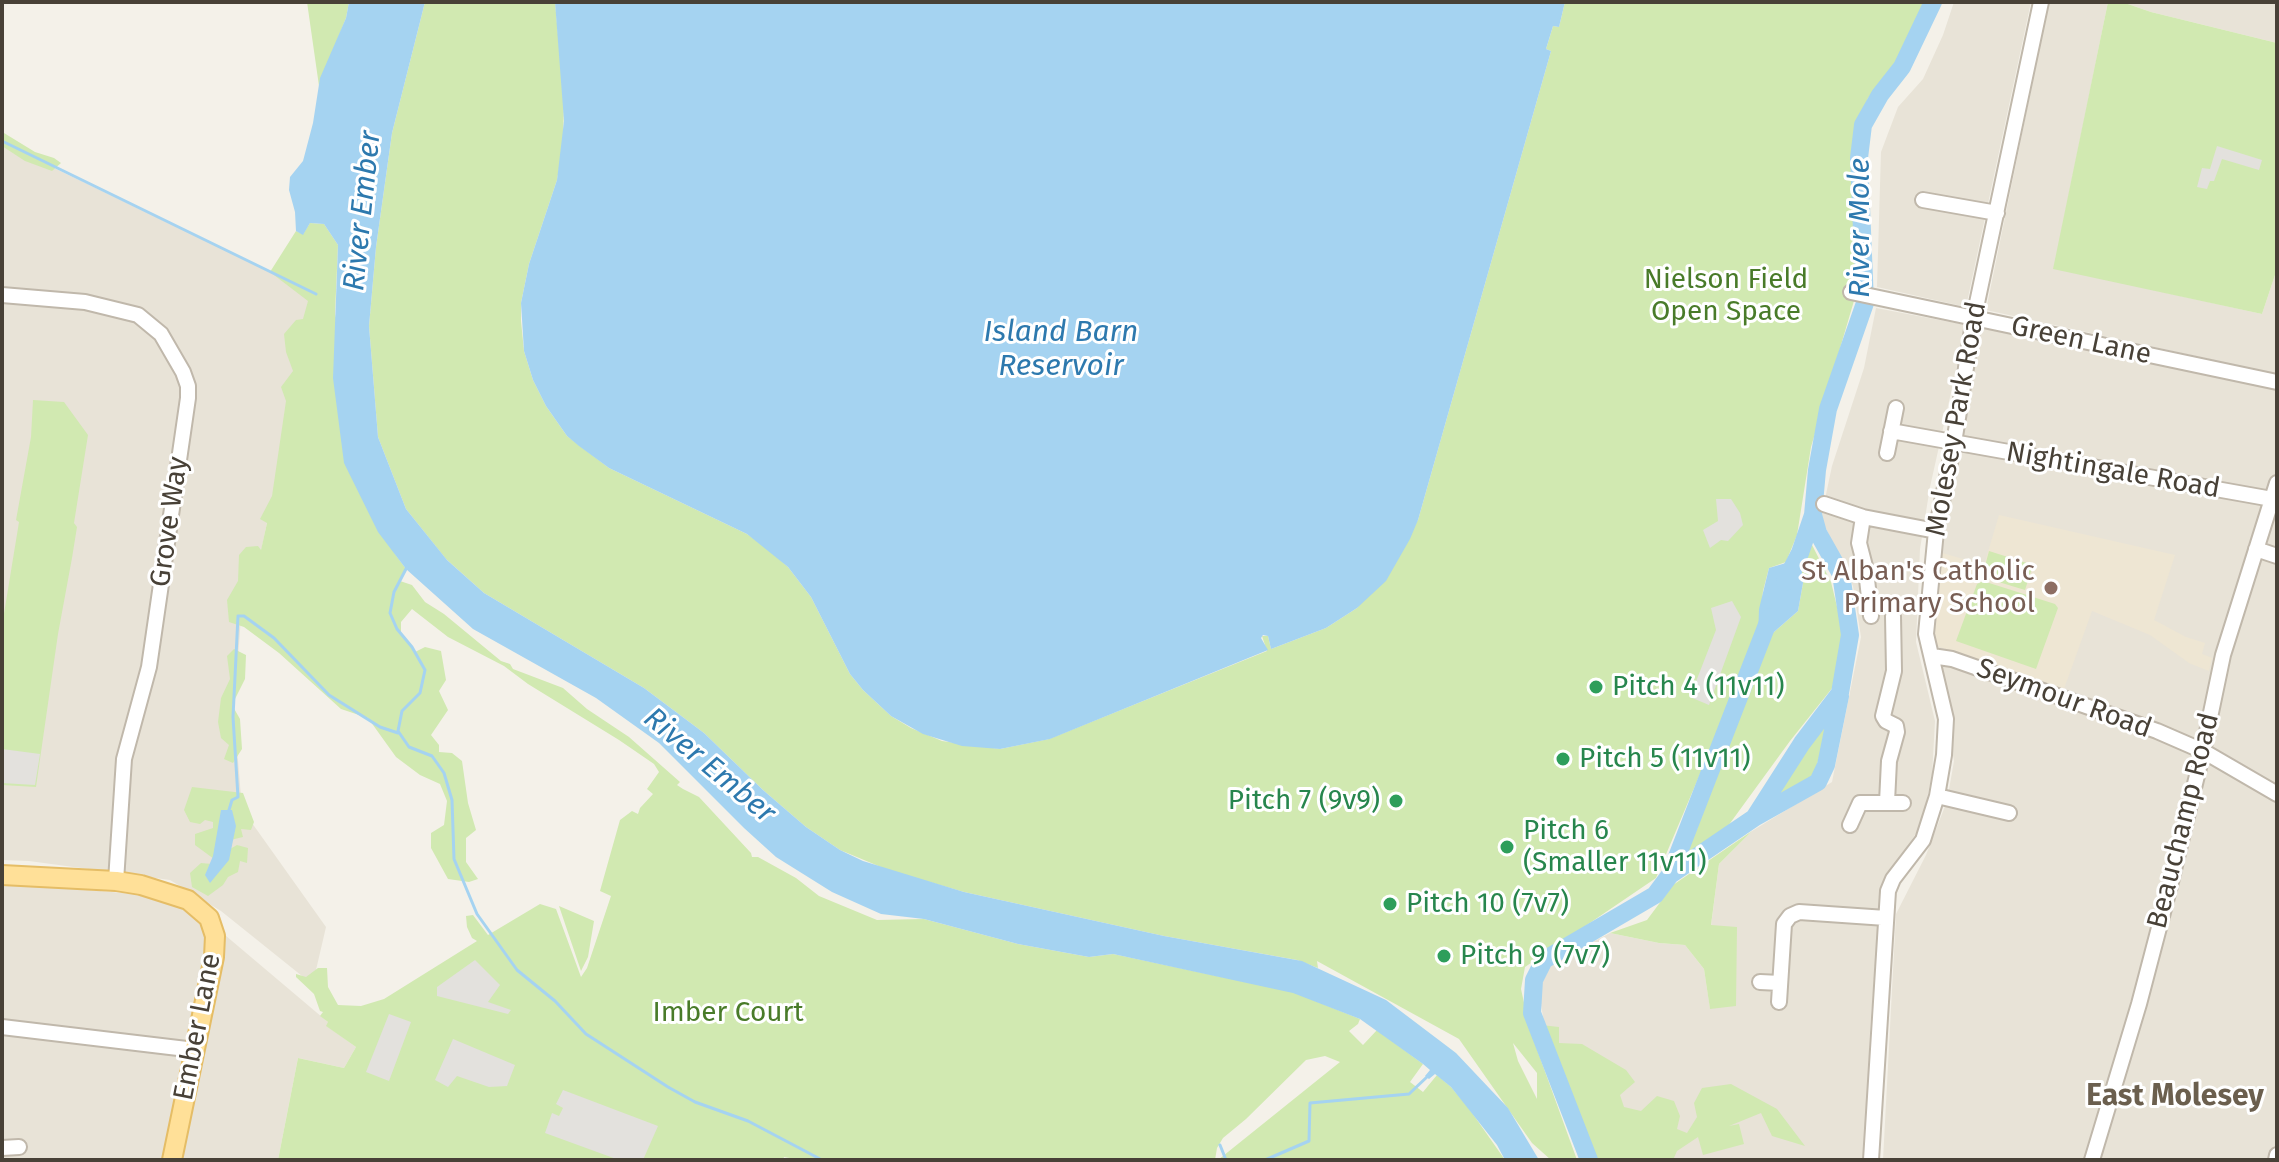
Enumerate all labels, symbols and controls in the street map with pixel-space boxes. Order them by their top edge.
water label: River Ember [337,129,389,293]
water label: River Mole [1843,158,1879,298]
park label: Nielson Field Open Space [1644,263,1808,329]
street label: Molesey Park Road [1920,299,1994,539]
street label: Green Lane [2008,310,2154,372]
water label: Island Barn Reservoir [984,315,1138,386]
street label: Nightingale Road [2003,436,2223,506]
street label: Grove Way [144,455,196,589]
place label: St Alban's Catholic Primary School [1801,555,2035,621]
marker: St Alban's Catholic Primary School [2042,579,2060,597]
street label: Seymour Road [1972,652,2156,746]
place label: Pitch 4 (11v11) [1612,670,1784,704]
marker: Pitch 4 (11v11) [1587,678,1605,696]
water label: River Ember [636,701,782,831]
street label: Beauchamp Road [2141,710,2227,932]
place label: Pitch 5 (11v11) [1579,742,1751,776]
marker: Pitch 5 (11v11) [1554,750,1572,768]
place label: Pitch 7 (9v9) [1228,784,1380,818]
marker: Pitch 7 (9v9) [1387,792,1405,810]
place label: Pitch 6 (Smaller 11v11) [1523,814,1707,880]
marker: Pitch 6 (Smaller 11v11) [1498,838,1516,856]
place label: Pitch 10 (7v7) [1406,887,1569,921]
marker: Pitch 10 (7v7) [1381,895,1399,913]
place label: Pitch 9 (7v7) [1460,939,1610,973]
marker: Pitch 9 (7v7) [1435,947,1453,965]
street label: Ember Lane [167,950,229,1104]
park label: Imber Court [652,996,804,1030]
district label: East Molesey [2086,1079,2264,1115]

